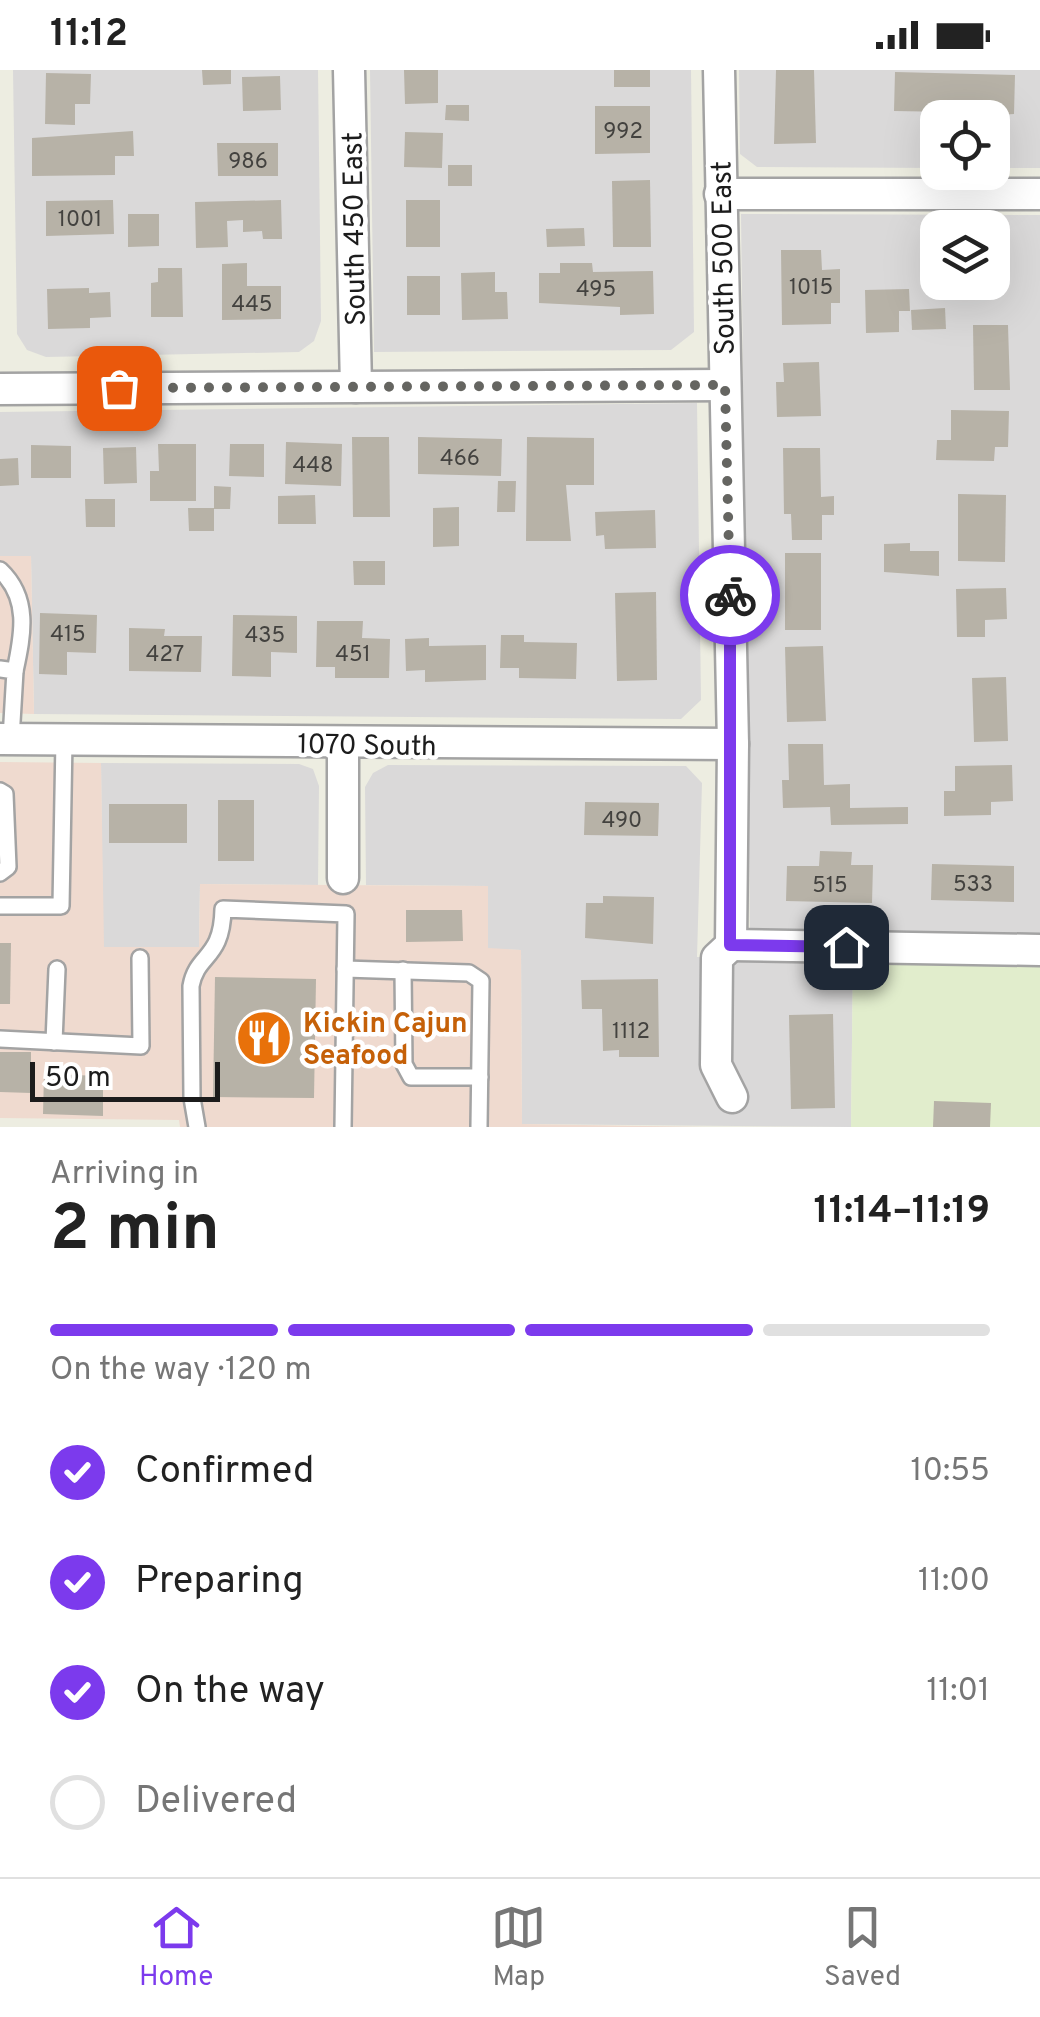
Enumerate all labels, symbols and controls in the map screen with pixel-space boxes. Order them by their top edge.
text: 11:12 [50,11,128,60]
map controls [920,100,1010,300]
button: locate [920,100,1010,190]
house number: 992 [603,119,643,146]
street label: South 450 East [336,132,376,326]
house number: 986 [228,149,268,176]
street label: South 500 East [705,160,745,355]
house number: 1001 [58,207,102,234]
button: layers [920,210,1010,300]
house number: 1015 [789,275,833,302]
house number: 495 [576,277,616,304]
house number: 445 [232,292,273,319]
pin [77,346,162,431]
icon: bag [92,361,147,416]
house number: 466 [440,446,480,473]
house number: 448 [293,453,333,480]
courier [680,545,780,645]
icon: bike [703,568,758,623]
house number: 415 [50,622,86,649]
house number: 435 [245,623,285,650]
house number: 427 [146,642,184,669]
house number: 451 [335,642,371,669]
street label: 1070 South [297,728,437,766]
house number: 490 [602,808,642,835]
house number: 533 [953,872,993,899]
house number: 515 [812,873,848,900]
pin [804,905,889,990]
icon: home [819,920,874,975]
place label: Kickin Cajun Seafood [303,1007,468,1075]
restaurant icon: Kickin Cajun Seafood [234,1008,294,1068]
house number: 1112 [612,1019,650,1046]
scale bar [30,1057,220,1102]
text: 50 m [45,1061,111,1097]
text: Arriving in [50,1155,199,1195]
text: 11:14–11:19 [813,1188,990,1237]
text: 2 min [50,1191,220,1273]
text: On the way · 120 m [50,1351,312,1391]
icon: check [50,1445,105,1500]
text: Confirmed [135,1448,314,1497]
text: 10:55 [911,1452,990,1492]
icon: check [50,1555,105,1610]
text: Preparing [135,1558,304,1607]
text: 11:00 [918,1562,990,1602]
icon: check [50,1665,105,1720]
text: On the way [135,1668,325,1717]
text: 11:01 [926,1672,990,1712]
text: Delivered [135,1778,297,1827]
tab: Home [139,1900,213,1996]
tab: Map [491,1900,546,1996]
tab: Saved [824,1900,901,1996]

